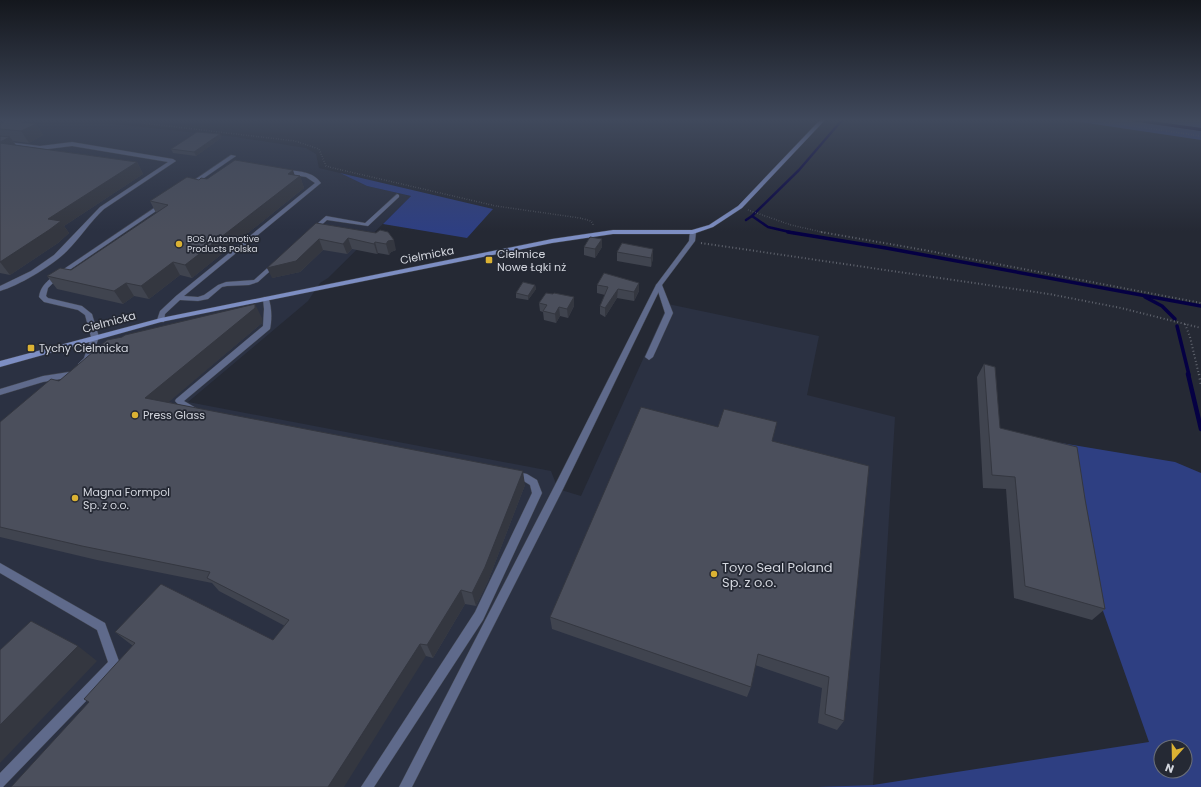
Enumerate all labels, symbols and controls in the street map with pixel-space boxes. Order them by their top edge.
place label: BOS Automotive Products Polska [187,233,260,255]
marker: BOS Automotive Products Polska [174,239,184,249]
street label: Cielmicka [399,242,455,268]
place label: Cielmice Nowe Łąki nż [497,246,566,275]
marker: Cielmice Nowe Łąki nż [484,255,494,265]
street label: Cielmicka [81,307,137,337]
place label: Tychy Cielmicka [39,340,129,356]
marker: Tychy Cielmicka [26,343,36,353]
place label: Press Glass [143,407,205,423]
marker: Press Glass [130,410,140,420]
place label: Magna Formpol Sp. z o.o. [83,484,170,513]
marker: Magna Formpol Sp. z o.o. [70,493,80,503]
place label: Toyo Seal Poland Sp. z o.o. [722,558,833,592]
marker: Toyo Seal Poland Sp. z o.o. [709,569,719,579]
north arrow [1153,739,1193,779]
text: N [1163,759,1176,777]

